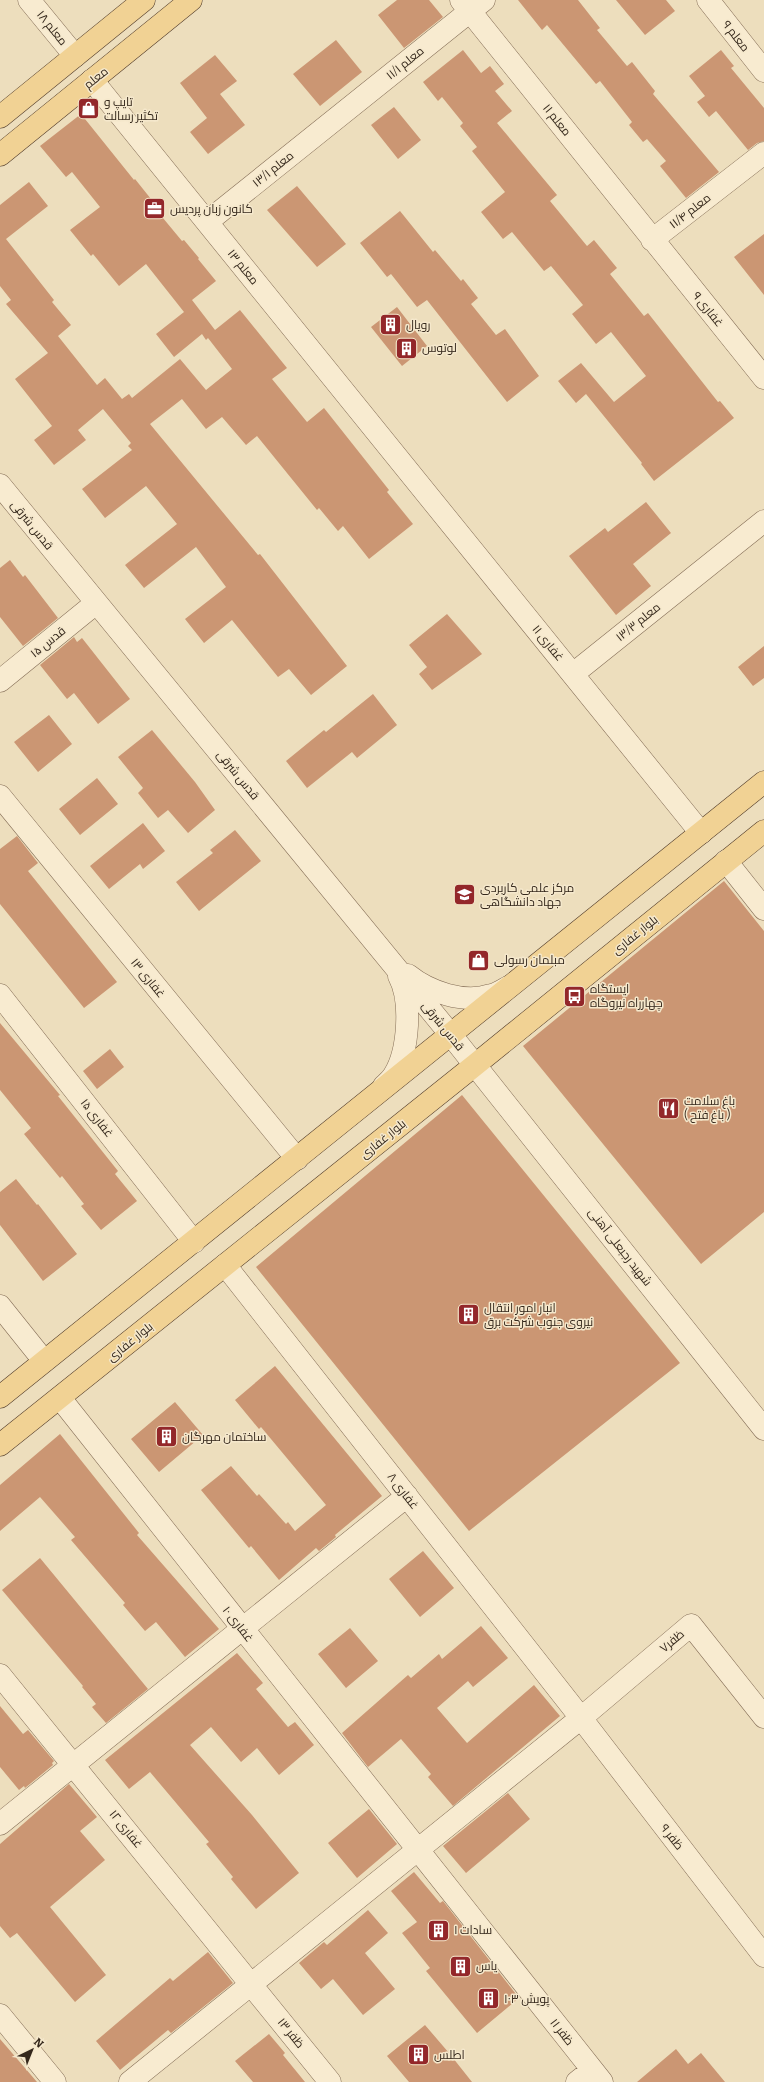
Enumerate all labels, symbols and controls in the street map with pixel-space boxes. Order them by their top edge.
street label: معلم ۱۸ [33,8,70,49]
street label: معلم ۹ [719,18,752,55]
street label: معلم ۱۱/۱ [383,44,427,83]
street label: معلم [81,64,112,93]
place label: تایپ و تکثیر رسالت [104,95,159,123]
shop icon: تایپ و تکثیر رسالت [76,96,102,122]
street label: معلم ۱۱ [539,101,574,139]
street label: معلم ۱۳/۱ [250,148,297,191]
street label: معلم ۱۱/۴ [667,191,714,232]
office icon: کانون زبان پردیس [141,196,167,222]
place label: کانون زبان پردیس [170,202,253,218]
street label: معلم ۱۳ [224,247,261,288]
street label: غفاری ۹ [690,289,726,329]
building icon: رویال [377,312,403,338]
place label: رویال [406,318,430,332]
building icon: لوتوس [394,335,420,361]
place label: لوتوس [422,341,457,355]
street label: قدس شرقی [8,497,56,553]
street label: معلم ۱۳/۳ [613,600,664,645]
street label: غفاری ۱۱ [529,622,567,664]
street label: قدس ۱۵ [28,624,68,660]
street label: قدس شرقی [214,747,262,803]
place label: مرکز علمی کاربردی جهاد دانشگاهی [480,881,574,909]
school or university icon: مرکز علمی کاربردی جهاد دانشگاهی [452,882,478,908]
street label: بلوار غفاری [609,912,661,958]
shop icon: مبلمان رسولی [466,947,492,973]
place label: مبلمان رسولی [494,953,565,967]
street label: غفاری ۱۳ [128,956,168,1000]
place label: ایستگاه چهارراه نیروگاه [590,982,663,1012]
bus stop icon: ایستگاه چهارراه نیروگاه [562,983,588,1009]
street label: قدس شرقی [419,998,467,1054]
place label: باغ سلامت ( باغ فتح ) [684,1094,735,1123]
restaurant icon: باغ سلامت ( باغ فتح ) [656,1095,682,1121]
street label: غفاری ۱۵ [78,1096,116,1140]
street label: بلوار غفاری [357,1116,409,1162]
street label: شهید رجبعلی آهنی [585,1205,655,1289]
place label: انبار امور انتقال نیروی جنوب شرکت برق [484,1301,593,1329]
building icon: انبار امور انتقال نیروی جنوب شرکت برق [455,1302,481,1328]
street label: بلوار غفاری [104,1319,156,1365]
building icon: ساختمان مهرگان [154,1424,180,1450]
place label: ساختمان مهرگان [182,1430,267,1444]
street label: غفاری ۸ [385,1470,421,1512]
street label: غفاری ۱۰ [220,1603,256,1645]
street label: ظفر۷ [657,1627,687,1655]
street label: غفاری ۱۲ [107,1807,145,1851]
street label: ظفر ۹ [658,1821,686,1853]
building icon: سادات ۱ [425,1917,451,1943]
place label: سادات ۱ [454,1923,492,1937]
building icon: یاس [447,1953,473,1979]
place label: یاس [476,1959,498,1973]
building icon: پویش ۱۰۳ [475,1986,501,2012]
place label: پویش ۱۰۳ [504,1992,550,2008]
street label: ظفر ۱۳ [275,2015,307,2051]
street label: ظفر ۱۱ [547,2016,577,2048]
north arrow [12,2030,52,2070]
text: N [31,2035,46,2051]
building icon: اطلس [405,2042,431,2068]
place label: اطلس [434,2048,465,2062]

